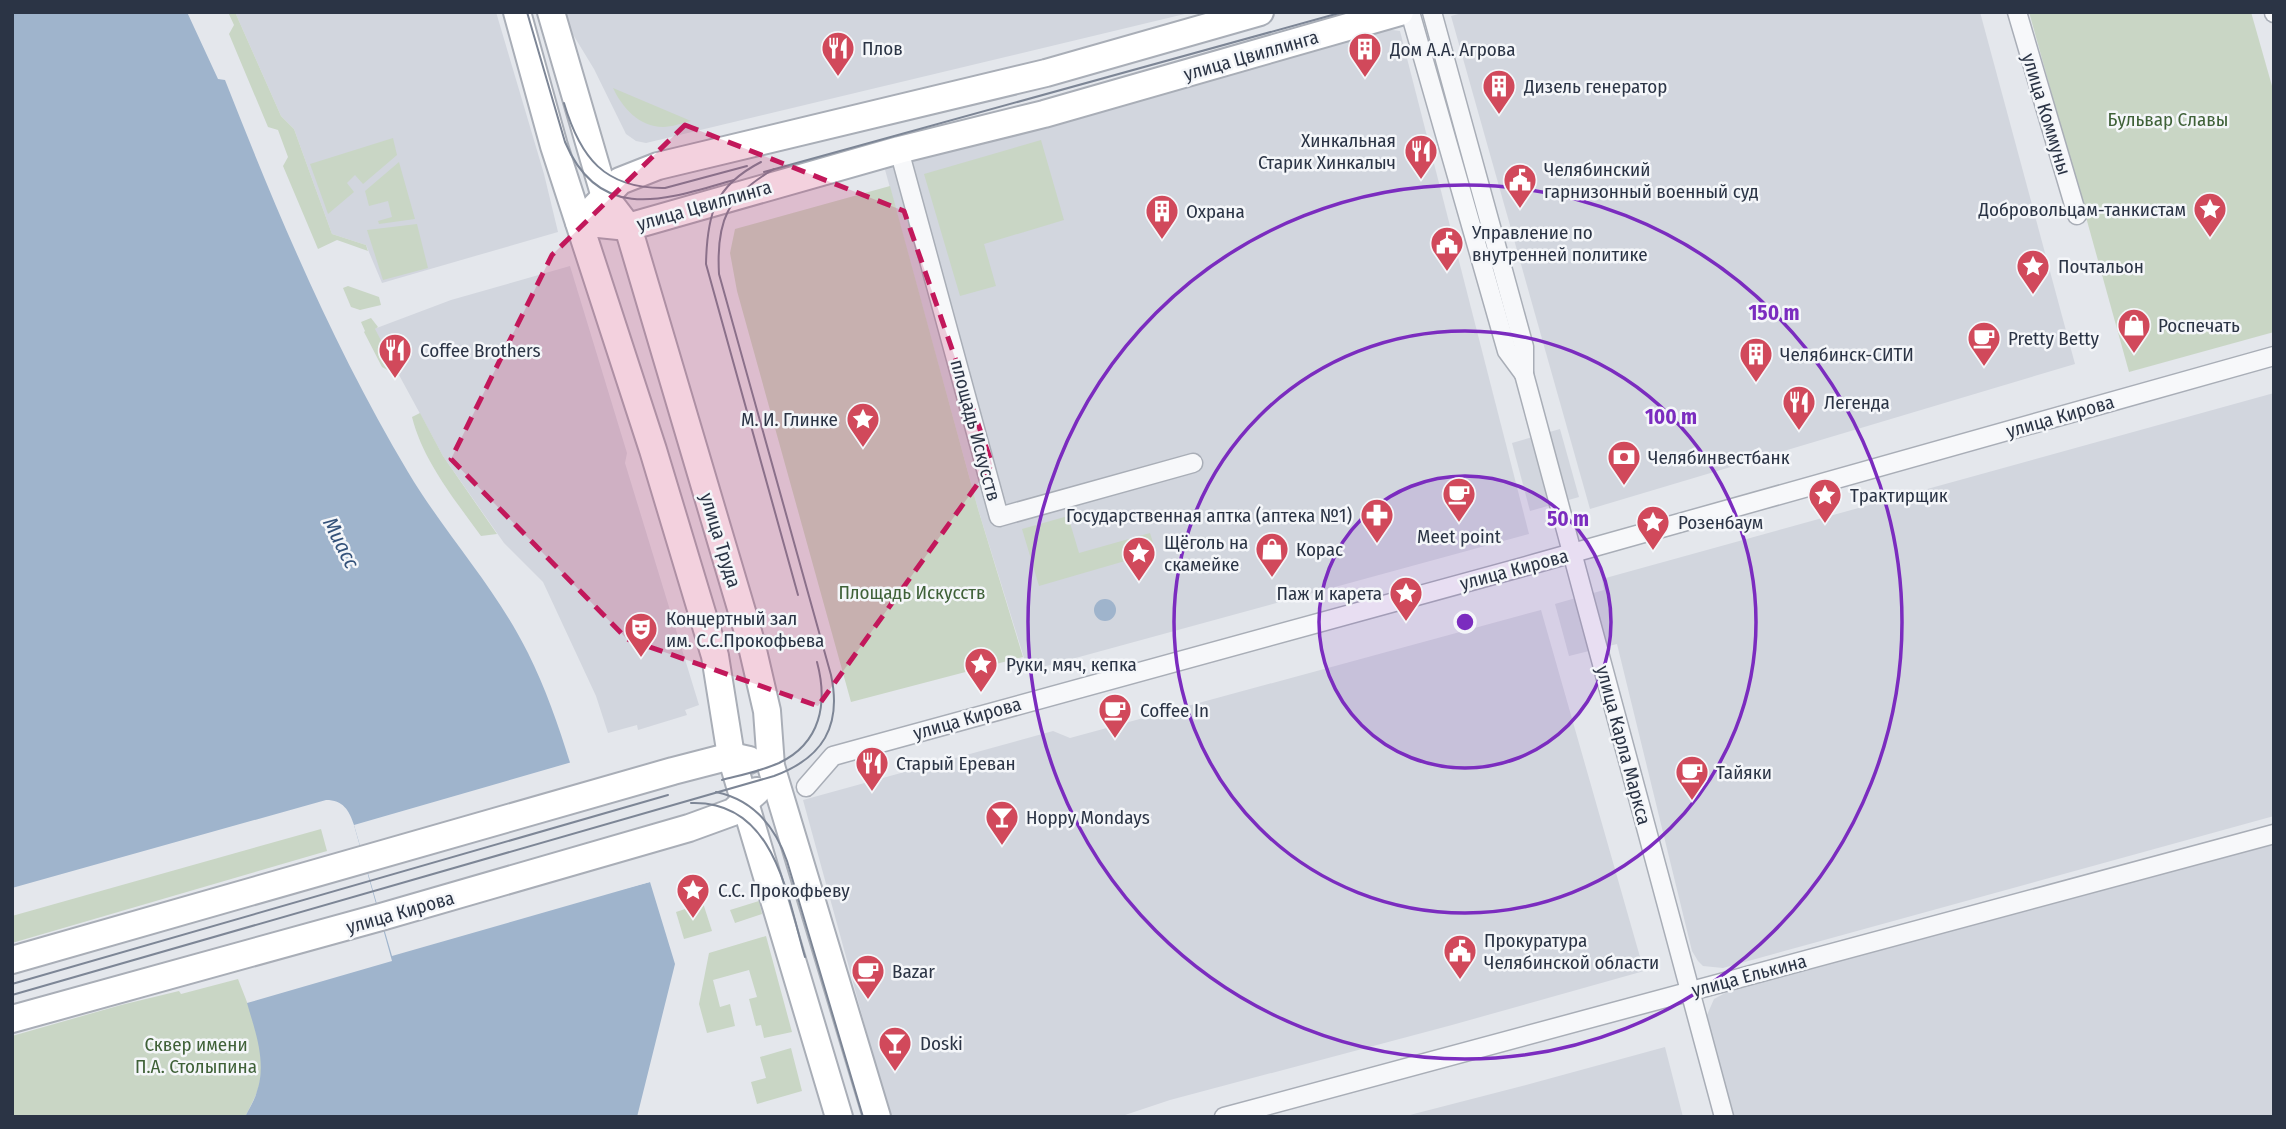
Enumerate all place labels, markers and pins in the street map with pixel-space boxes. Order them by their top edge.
restaurant icon: Плов [819,29,857,78]
building icon: Дом А.А. Агрова [1346,30,1384,79]
place label: Плов [862,37,903,60]
place label: Дом А.А. Агрова [1389,38,1515,61]
building icon: Дизель генератор [1480,67,1518,116]
place label: Дизель генератор [1523,75,1667,98]
place label: Хинкальная Старик Хинкалыч [1258,129,1396,174]
restaurant icon: Хинкальная Старик Хинкалыч [1402,132,1440,181]
place label: Челябинский гарнизонный военный суд [1544,158,1759,203]
public building icon: Челябинский гарнизонный военный суд [1501,161,1539,210]
place icon: Добровольцам-танкистам [2191,190,2229,239]
building icon: Охрана [1143,192,1181,241]
place label: Добровольцам-танкистам [1977,198,2186,221]
place label: Охрана [1186,200,1245,223]
place label: Управление по внутренней политике [1471,221,1648,266]
public building icon: Управление по внутренней политике [1428,224,1466,273]
place icon: Почтальон [2014,247,2052,296]
place label: Почтальон [2058,255,2144,278]
shop icon: Роспечать [2115,306,2153,355]
place label: Роспечать [2158,314,2240,337]
cafe icon: Pretty Betty [1965,319,2003,368]
place label: Pretty Betty [2008,327,2099,350]
restaurant icon: Coffee Brothers [376,331,414,380]
building icon: Челябинск-СИТИ [1737,335,1775,384]
place label: Coffee Brothers [420,339,541,362]
place label: Челябинск-СИТИ [1780,343,1914,366]
restaurant icon: Легенда [1780,383,1818,432]
place label: Легенда [1824,391,1890,414]
place icon: М. И. Глинке [844,400,882,449]
place label: М. И. Глинке [741,408,838,431]
bank icon: Челябинвестбанк [1605,438,1643,487]
place label: Челябинвестбанк [1648,446,1790,469]
cafe icon: Meet point [1440,475,1478,524]
place icon: Трактирщик [1806,476,1844,525]
place label: Трактирщик [1850,484,1948,507]
pharmacy icon: Государственная аптка (аптека №1) [1358,496,1396,545]
place icon: Розенбаум [1634,503,1672,552]
place label: Государственная аптка (аптека №1) [1066,504,1352,527]
place label: Розенбаум [1678,511,1763,534]
place label: Meet point [1417,525,1502,548]
shop icon: Корас [1253,530,1291,579]
place label: Щёголь на скамейке [1164,531,1248,576]
place icon: Щёголь на скамейке [1120,534,1158,583]
place label: Корас [1296,538,1343,561]
place icon: Паж и карета [1387,574,1425,623]
place label: Паж и карета [1277,582,1382,605]
place label: Концертный зал им. С.С.Прокофьева [666,607,824,652]
theatre icon: Концертный зал им. С.С.Прокофьева [622,610,660,659]
centre of rings [1453,610,1477,634]
place icon: Руки, мяч, кепка [962,645,1000,694]
place label: Руки, мяч, кепка [1006,653,1137,676]
cafe icon: Coffee In [1096,691,1134,740]
place label: Coffee In [1140,699,1209,722]
restaurant icon: Старый Ереван [853,744,891,793]
place label: Старый Ереван [896,752,1016,775]
cafe icon: Тайяки [1673,753,1711,802]
place label: Тайяки [1716,761,1772,784]
bar icon: Hoppy Mondays [983,798,1021,847]
place label: Hoppy Mondays [1026,806,1150,829]
place icon: С.С. Прокофьеву [674,871,712,920]
place label: С.С. Прокофьеву [718,879,850,902]
place label: Прокуратура Челябинской области [1484,929,1659,974]
public building icon: Прокуратура Челябинской области [1441,932,1479,981]
cafe icon: Bazar [849,952,887,1001]
place label: Bazar [892,960,935,983]
bar icon: Doski [876,1024,914,1073]
place label: Doski [920,1032,963,1055]

